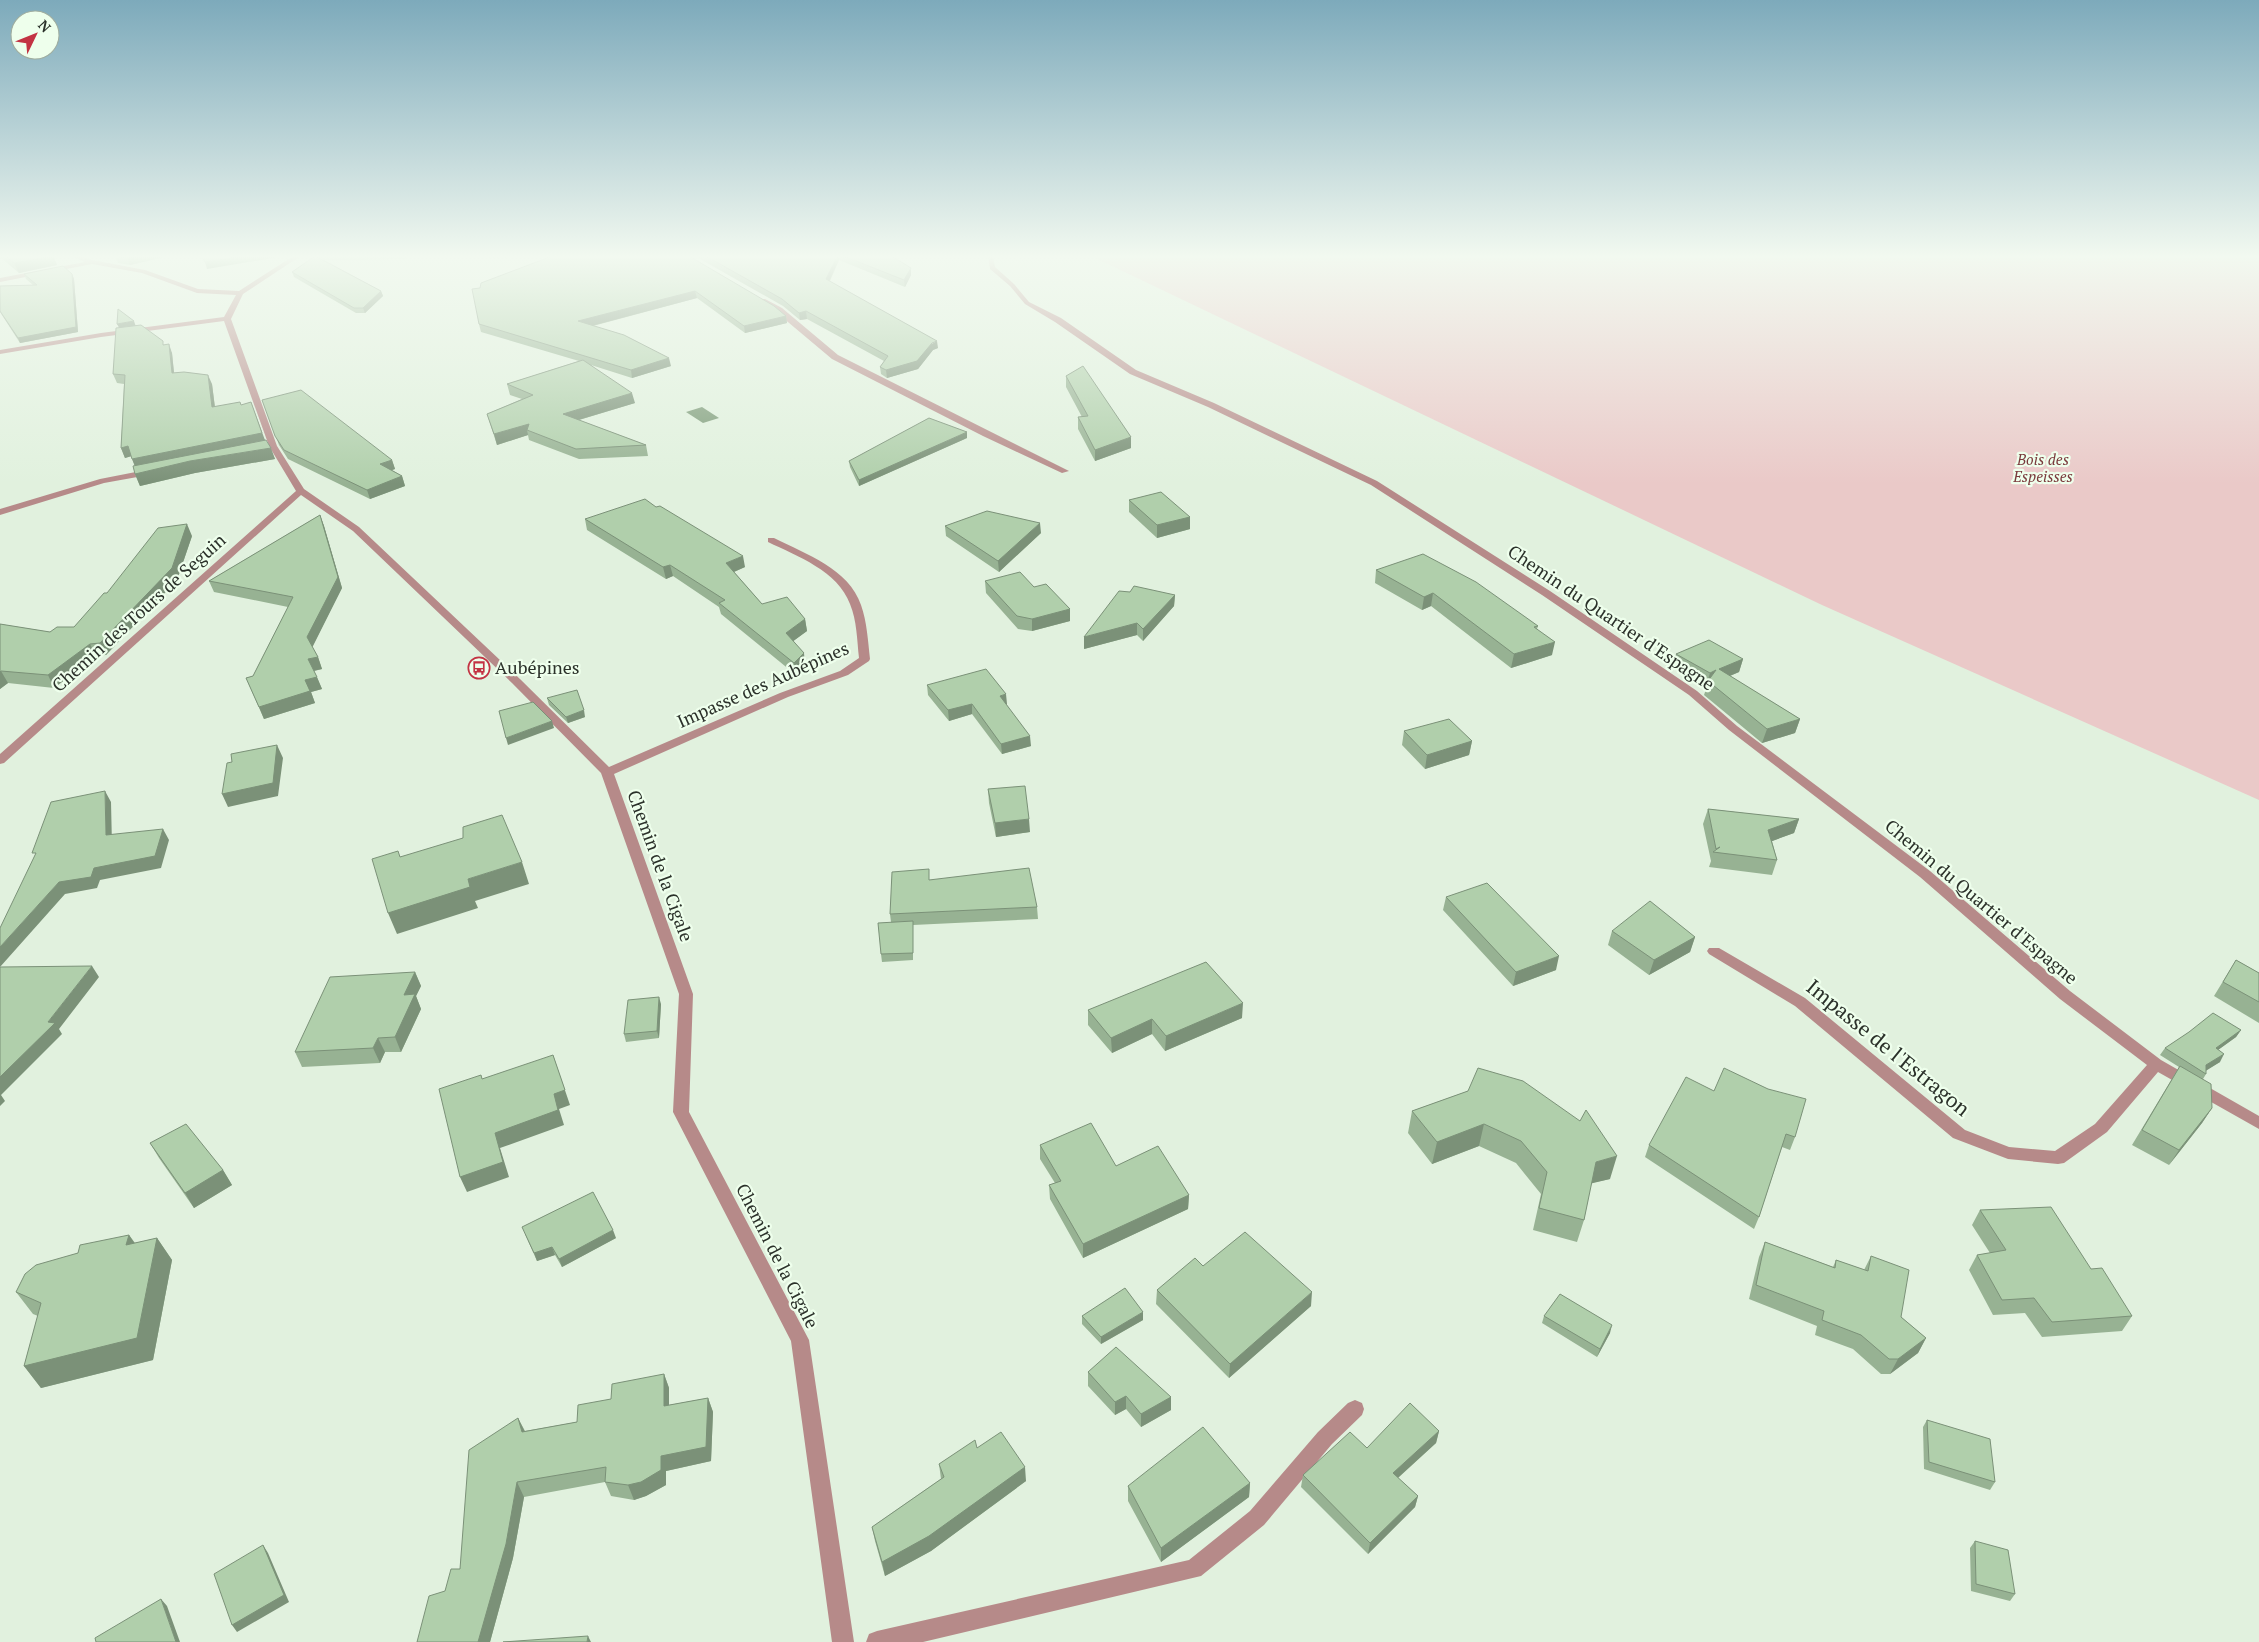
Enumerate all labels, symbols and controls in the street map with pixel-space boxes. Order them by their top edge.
north arrow [10,10,60,60]
text: N [34,15,56,36]
park label: Bois des Espeisses [2012,449,2073,486]
street label: Chemin des Tours de Seguin [46,528,231,697]
street label: Chemin du Quartier d'Espagne [1503,539,1720,696]
street label: Impasse des Aubépines [673,635,852,733]
place label: Aubépines [495,655,580,679]
bus stop icon: Aubépines [467,656,491,680]
street label: Chemin de la Cigale [622,787,700,945]
street label: Chemin du Quartier d'Espagne [1880,813,2083,989]
street label: Impasse de l'Estragon [1801,972,1977,1122]
street label: Chemin de la Cigale [731,1179,825,1332]

